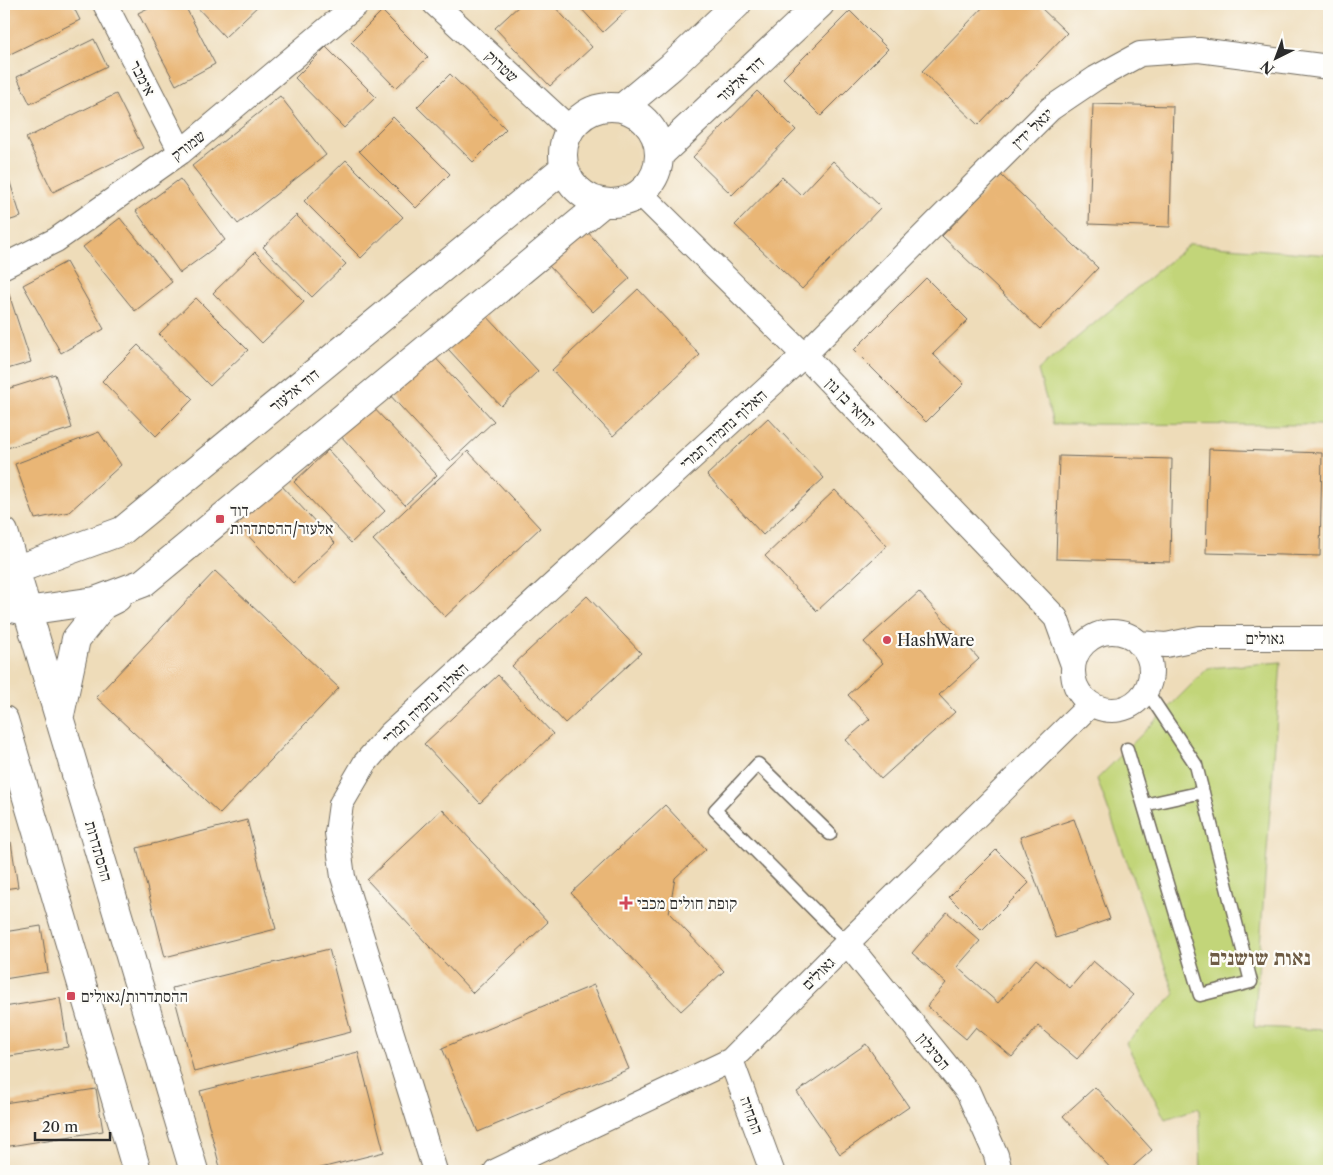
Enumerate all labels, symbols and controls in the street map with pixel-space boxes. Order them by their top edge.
north arrow [1250,32,1300,82]
street label: שטרוק [481,46,523,86]
street label: דוד אלעזר [712,52,768,106]
street label: אימבר [126,57,160,99]
text: N [1257,57,1278,78]
street label: יגאל ידין [1007,103,1057,153]
street label: שמורק [167,125,209,165]
street label: דוד אלעזר [265,364,323,416]
street label: יוחאי בן נון [822,373,880,433]
street label: האלוף נחמיה תמרי [675,385,771,473]
place label: דוד אלעזר/ההסתדרות [230,500,334,538]
marker: דוד אלעזר/ההסתדרות [214,513,226,525]
street label: גאולים [1245,628,1285,648]
place label: HashWare [897,630,975,650]
marker: HashWare [881,634,893,646]
street label: האלוף נחמיה תמרי [378,658,472,748]
street label: ההסתדרות [81,818,117,884]
place label: קופת חולים מכבי [637,893,737,913]
marker: קופת חולים מכבי [619,896,633,910]
district label: נאות שושנים [1209,945,1311,970]
street label: גאולים [797,952,839,994]
place label: ההסתדרות/גאולים [81,986,188,1006]
marker: ההסתדרות/גאולים [65,990,77,1002]
street label: הסיגלון [913,1028,955,1074]
street label: התחיה [736,1093,768,1137]
scale bar [35,1110,110,1142]
text: 20 m [42,1117,78,1136]

